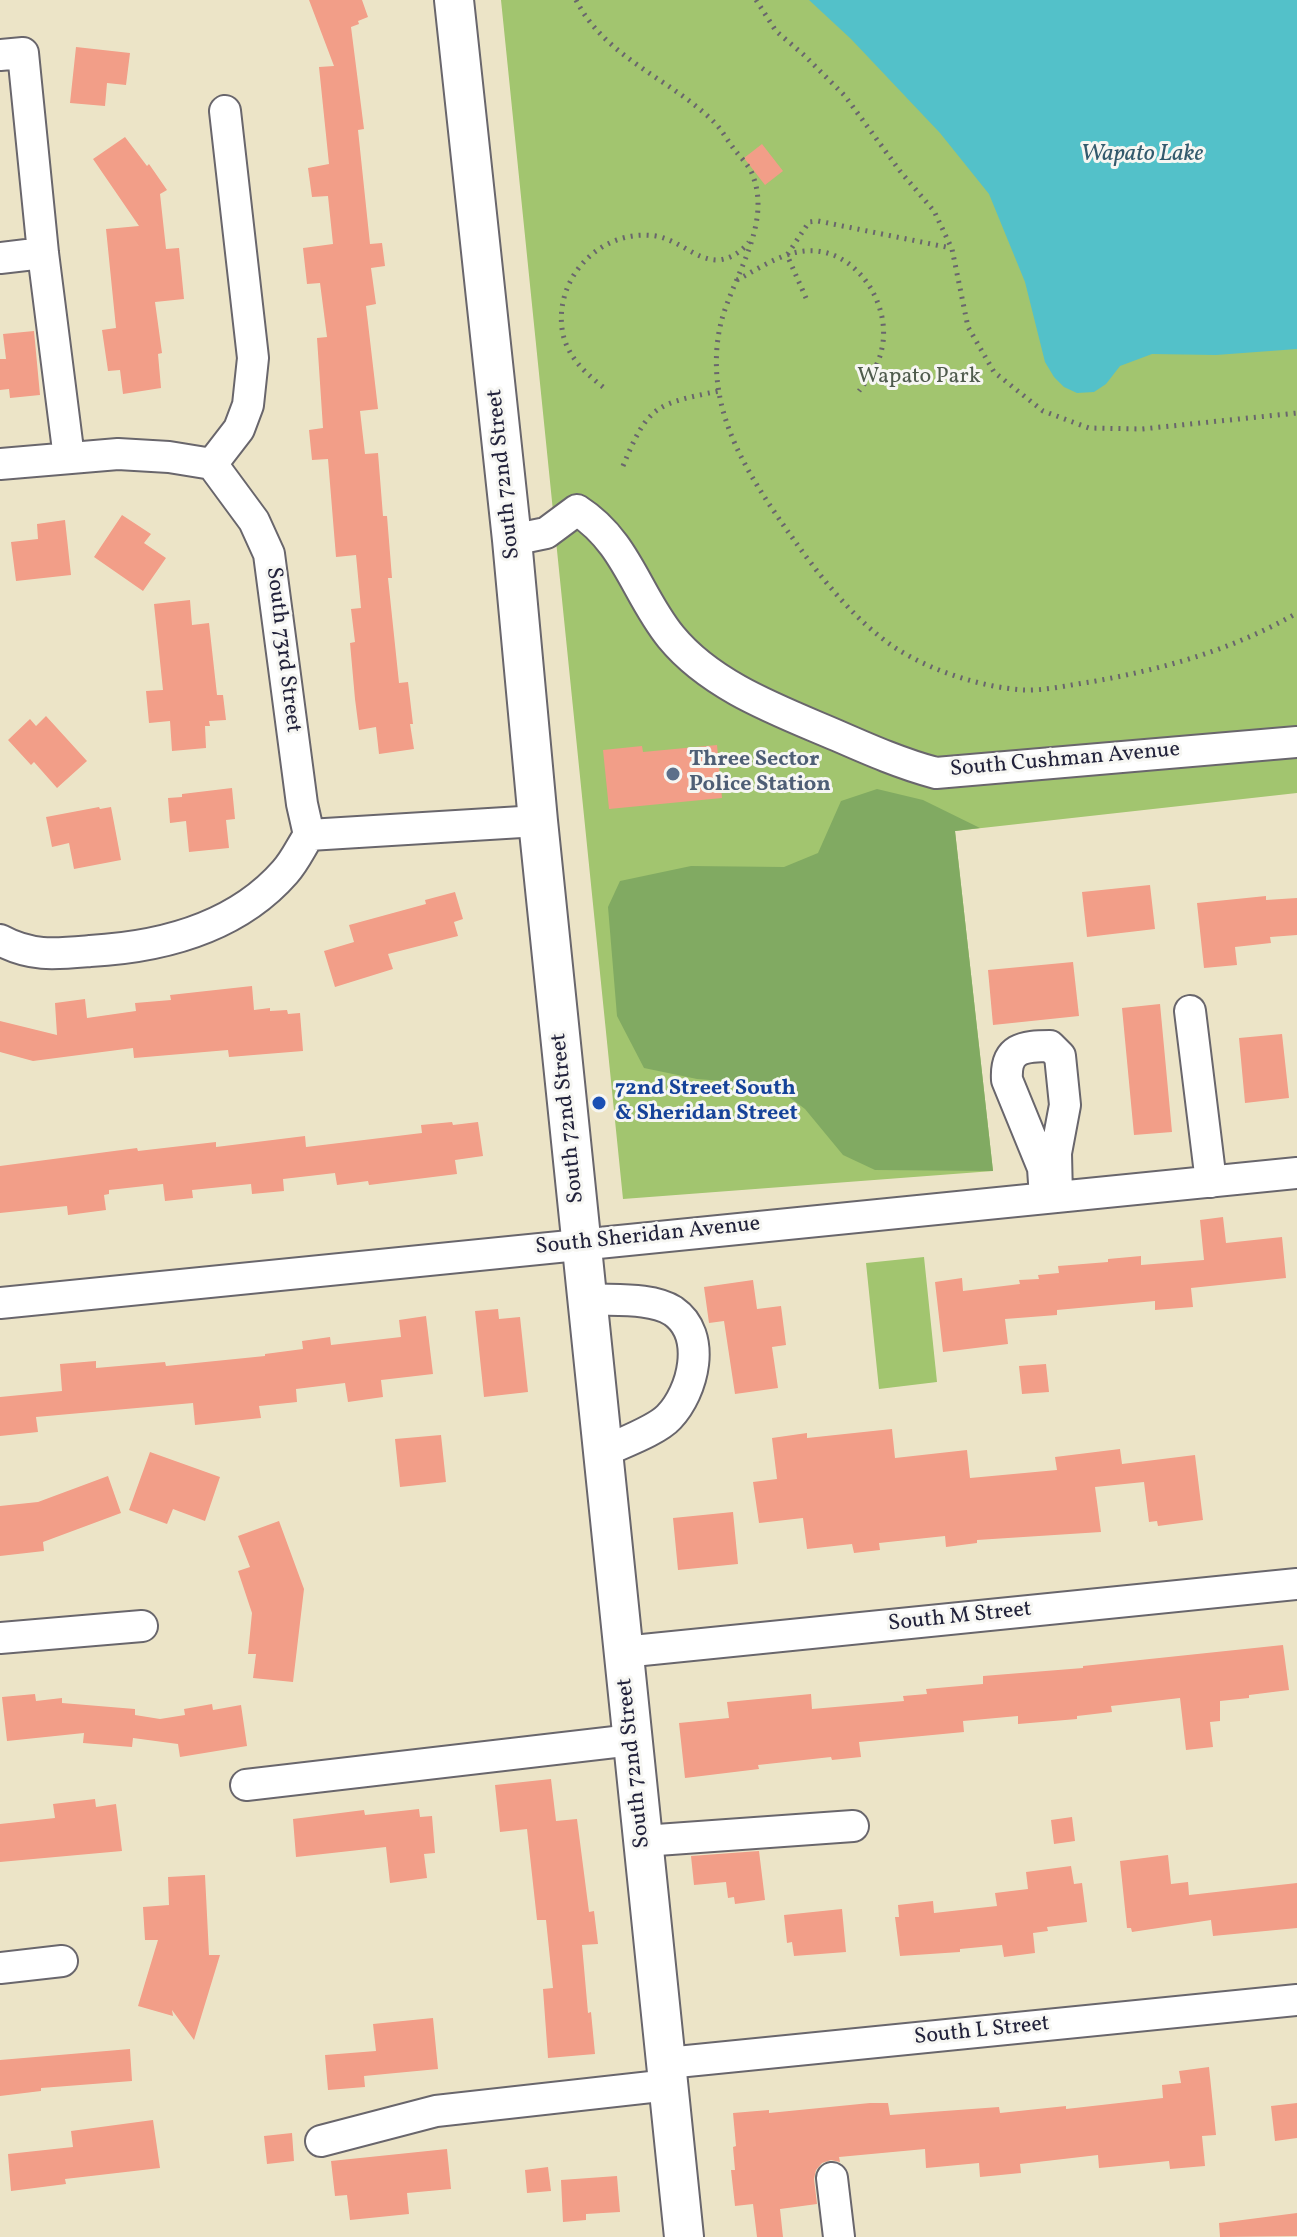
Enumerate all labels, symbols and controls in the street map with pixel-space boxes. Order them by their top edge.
water label: Wapato Lake [1081,142,1203,170]
park label: Wapato Park [857,365,981,391]
street label: South 72nd Street [483,388,527,560]
street label: South 73rd Street [259,566,305,734]
street label: South Cushman Avenue [949,738,1181,784]
place label: Three Sector Police Station [689,748,831,800]
marker: Three Sector Police Station [664,765,682,783]
street label: South 72nd Street [547,1032,591,1204]
place label: 72nd Street South & Sheridan Street [615,1077,798,1128]
marker: 72nd Street South & Sheridan Street [590,1094,608,1112]
street label: South Sheridan Avenue [534,1212,762,1262]
street label: South M Street [887,1597,1033,1639]
street label: South 72nd Street [613,1677,657,1849]
street label: South L Street [913,2012,1051,2052]

